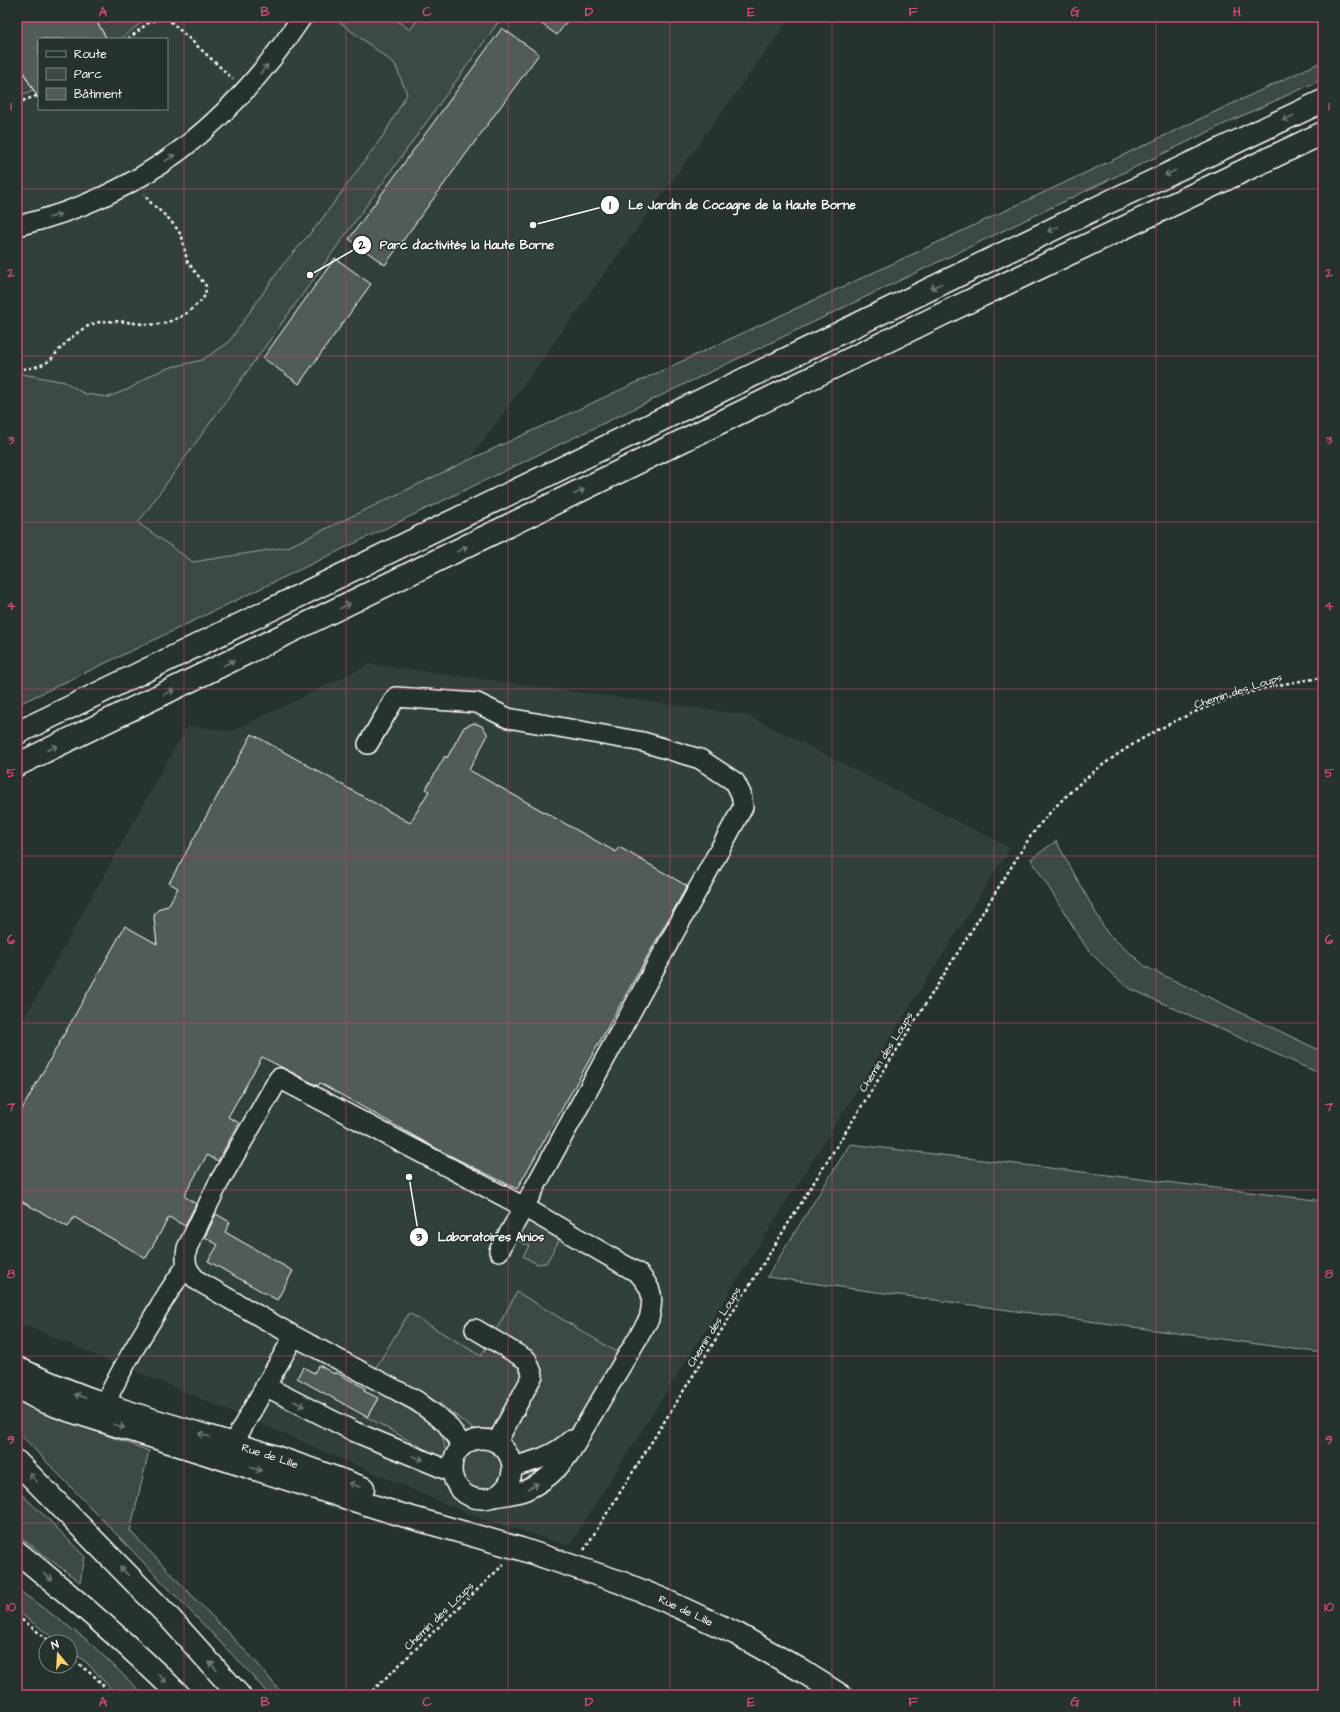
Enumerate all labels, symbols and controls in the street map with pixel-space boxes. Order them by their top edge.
text: A [99,3,108,21]
text: B [260,3,270,21]
text: C [422,3,432,21]
text: D [585,3,594,21]
text: E [747,3,755,21]
text: F [908,3,918,21]
text: G [1070,3,1080,21]
text: H [1233,3,1241,21]
legend [38,38,168,110]
text: Route [74,46,107,63]
one-way arrow [260,63,269,74]
text: Parc [74,66,102,83]
text: Bâtiment [74,86,122,103]
text: 1 [10,97,12,115]
text: 1 [1328,97,1330,115]
one-way arrow [1282,115,1294,122]
one-way arrow [165,154,176,162]
one-way arrow [1164,170,1176,177]
callout: Le Jardin de Cocagne de la Haute Borne [600,193,864,217]
text: 1 [609,197,611,214]
text: Le Jardin de Cocagne de la Haute Borne [628,197,856,216]
one-way arrow [48,211,60,219]
one-way arrow [1047,226,1059,233]
callout: Parc d'activités la Haute Borne [352,233,562,257]
text: 2 [358,237,366,254]
text: Parc d'activités la Haute Borne [380,237,555,254]
text: 2 [6,264,15,282]
text: 2 [1324,264,1333,282]
one-way arrow [930,283,942,290]
text: 3 [7,431,15,449]
text: 3 [1325,431,1333,449]
one-way arrow [573,488,585,495]
one-way arrow [456,545,468,552]
text: 4 [7,597,16,615]
text: 4 [1325,597,1334,615]
one-way arrow [339,602,351,609]
one-way arrow [222,659,234,666]
street label: Chemin des Loups [1192,670,1284,712]
one-way arrow [163,688,175,695]
one-way arrow [46,744,58,751]
text: 5 [6,764,16,782]
text: 5 [1324,764,1334,782]
text: 6 [7,931,16,949]
text: 6 [1325,931,1334,949]
street label: Chemin des Loups [855,1009,917,1095]
text: 7 [6,1098,16,1116]
text: 7 [1324,1098,1334,1116]
callout: Laboratoires Anios [409,1225,552,1249]
text: 3 [415,1229,423,1246]
text: Laboratoires Anios [438,1229,544,1246]
text: 8 [7,1265,16,1283]
text: 8 [1325,1265,1334,1283]
street label: Chemin des Loups [683,1284,745,1370]
one-way arrow [74,1391,86,1399]
one-way arrow [293,1401,305,1408]
one-way arrow [112,1423,125,1430]
text: 9 [7,1431,15,1449]
one-way arrow [197,1431,210,1438]
text: 9 [1325,1431,1333,1449]
street label: Rue de Lille [240,1439,300,1472]
one-way arrow [411,1455,423,1462]
one-way arrow [249,1466,262,1473]
one-way arrow [28,1473,38,1483]
one-way arrow [347,1481,360,1488]
one-way arrow [526,1482,538,1490]
one-way arrow [120,1566,129,1576]
one-way arrow [42,1572,53,1581]
street label: Chemin des Loups [401,1578,478,1653]
street label: Rue de Lille [656,1591,716,1629]
text: 10 [6,1598,17,1616]
text: 10 [1324,1598,1335,1616]
north arrow [38,1634,78,1674]
text: N [49,1637,61,1653]
one-way arrow [208,1661,218,1671]
one-way arrow [158,1673,167,1683]
text: A [99,1693,108,1711]
text: B [260,1693,270,1711]
text: C [422,1693,432,1711]
text: D [585,1693,594,1711]
text: E [747,1693,755,1711]
text: F [908,1693,918,1711]
text: G [1070,1693,1080,1711]
text: H [1233,1693,1241,1711]

